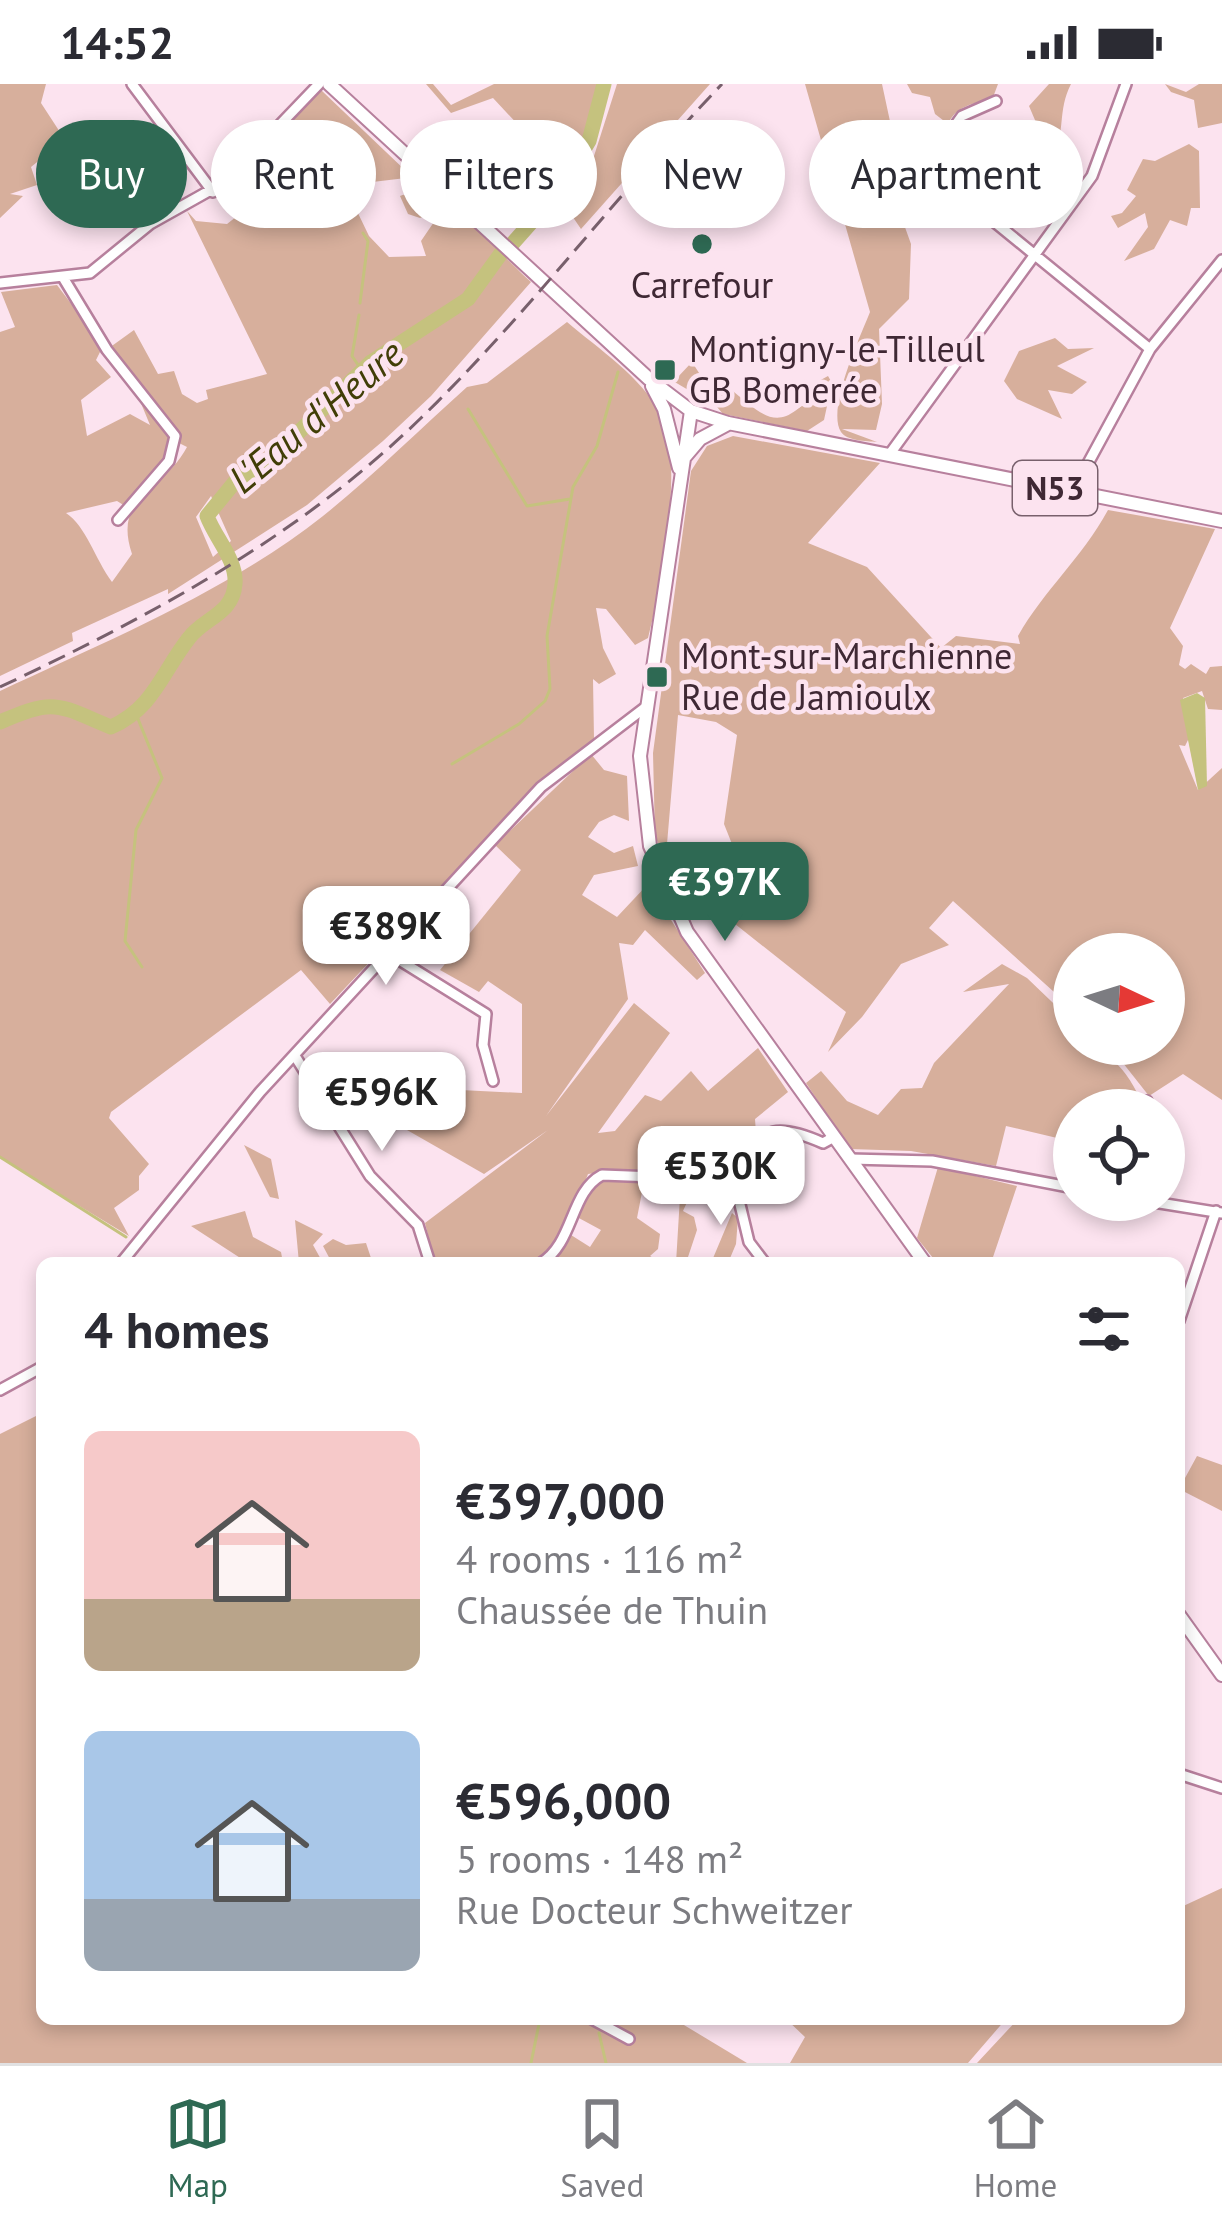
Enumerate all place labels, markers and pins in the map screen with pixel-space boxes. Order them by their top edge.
marker: Carrefour [689,231,715,257]
place label: Carrefour [631,261,773,308]
place label: Montigny-le-Tilleul GB Bomerée [689,325,985,413]
marker: Montigny-le-Tilleul GB Bomerée [652,357,678,383]
place label: Mont-sur-Marchienne Rue de Jamioulx [681,632,1012,720]
marker: Mont-sur-Marchienne Rue de Jamioulx [644,664,670,690]
pin: €397K [641,842,809,944]
pin: €389K [302,886,470,988]
pin: €596K [298,1052,466,1154]
pin: €530K [637,1126,805,1228]

